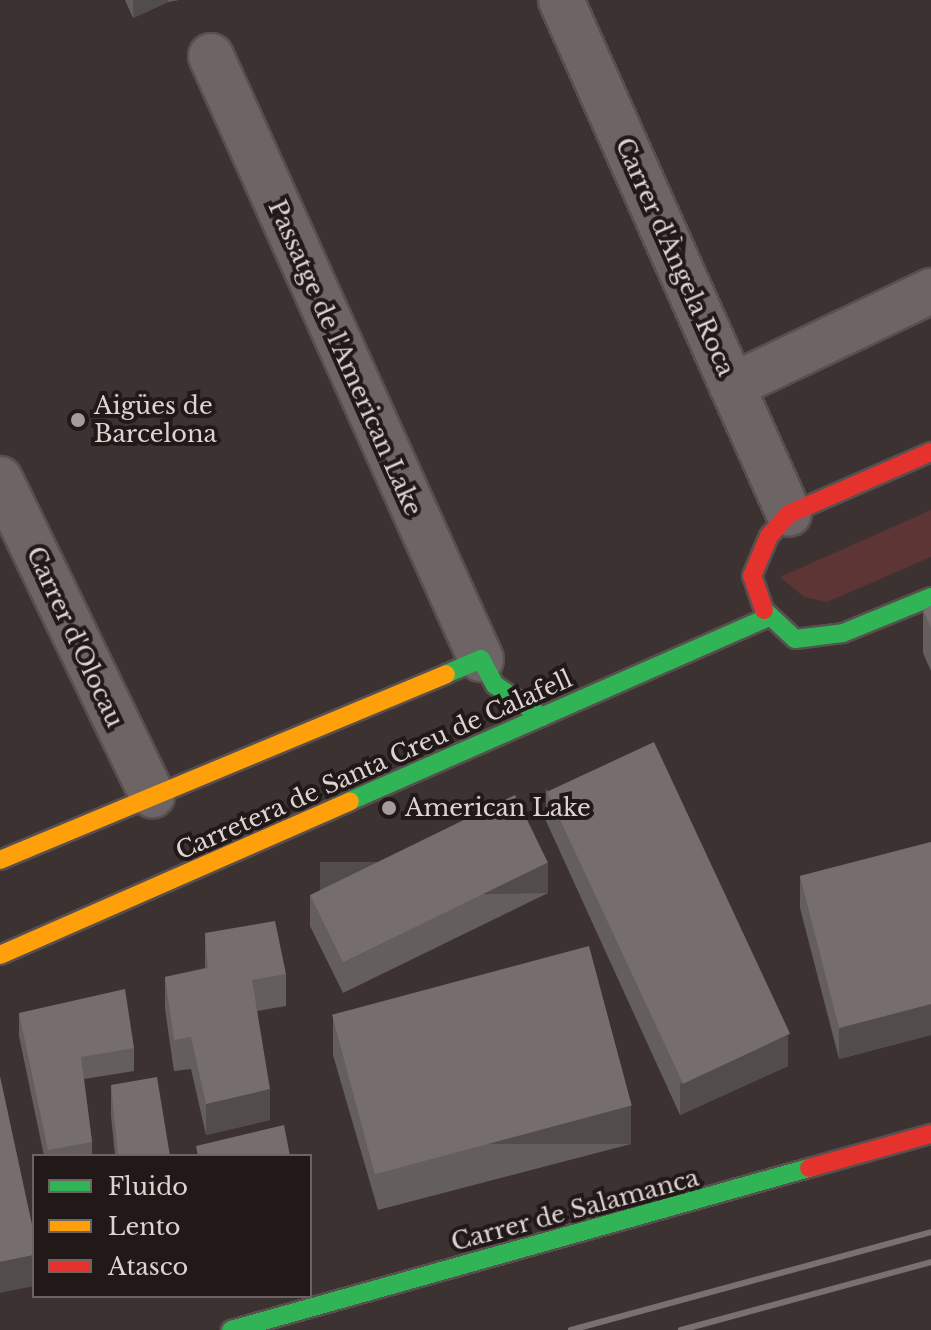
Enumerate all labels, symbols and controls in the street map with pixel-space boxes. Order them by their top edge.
street label: Carrer d'Àngela Roca [609,133,741,381]
street label: Passatge de l'American Lake [262,196,428,520]
place label: Aigües de Barcelona [94,392,217,448]
marker: Aigües de Barcelona [69,411,87,429]
street label: Carrer d'Olocau [20,542,130,732]
street label: Carretera de Santa Creu de Calafell [171,664,577,866]
place label: American Lake [405,794,591,822]
marker: American Lake [380,799,398,817]
legend [32,1154,312,1298]
street label: Carrer de Salamanca [448,1163,702,1257]
text: Fluido [108,1172,188,1201]
text: Lento [108,1212,181,1241]
text: Atasco [108,1252,188,1281]

